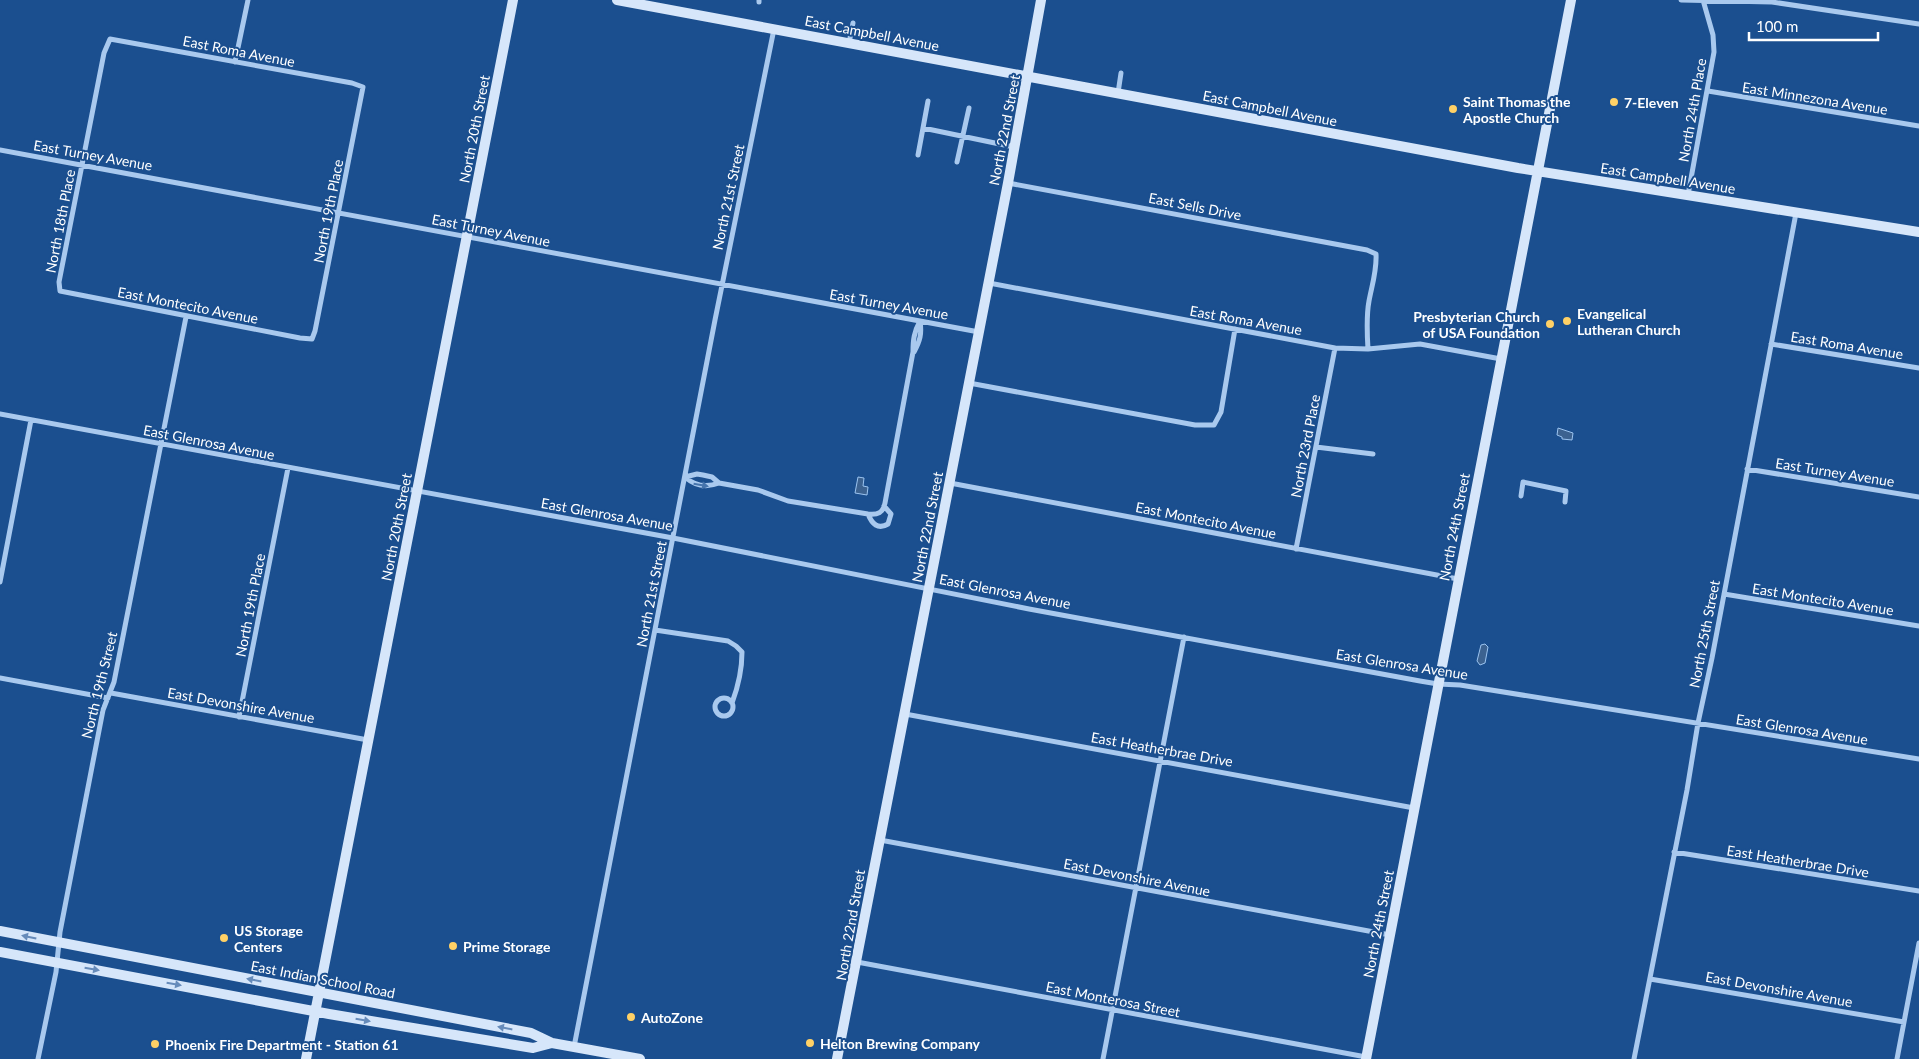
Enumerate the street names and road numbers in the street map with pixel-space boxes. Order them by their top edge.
street label: East Campbell Avenue [803,12,941,54]
street label: East Roma Avenue [182,32,296,70]
street label: North 24th Place [1674,57,1710,163]
street label: North 22nd Street [985,73,1023,187]
street label: North 20th Street [455,74,493,184]
street label: East Minnezona Avenue [1741,78,1889,118]
street label: East Campbell Avenue [1201,87,1339,129]
street label: East Turney Avenue [32,136,154,174]
street label: North 21st Street [708,143,748,251]
street label: North 19th Place [310,158,346,264]
street label: East Campbell Avenue [1599,159,1737,197]
street label: North 18th Place [42,168,78,274]
street label: East Sells Drive [1147,189,1243,223]
street label: East Turney Avenue [430,210,552,250]
street label: East Montecito Avenue [116,283,260,327]
street label: East Turney Avenue [828,285,950,323]
street label: East Roma Avenue [1188,302,1304,338]
street label: East Roma Avenue [1789,328,1905,362]
street label: North 23rd Place [1287,393,1323,499]
street label: East Glenrosa Avenue [142,421,276,463]
street label: East Turney Avenue [1774,454,1896,490]
street label: North 22nd Street [908,470,946,584]
street label: North 20th Street [377,472,415,582]
street label: North 24th Street [1435,472,1473,582]
street label: East Glenrosa Avenue [540,494,674,534]
street label: East Montecito Avenue [1134,498,1278,542]
street label: North 21st Street [632,540,670,648]
street label: North 19th Place [232,552,268,658]
street label: East Glenrosa Avenue [938,570,1072,612]
street label: North 25th Street [1685,579,1723,689]
street label: East Montecito Avenue [1751,579,1895,619]
street label: North 19th Street [78,630,120,740]
street label: East Glenrosa Avenue [1335,645,1469,683]
street label: East Devonshire Avenue [166,684,316,726]
street label: East Glenrosa Avenue [1735,710,1869,748]
street label: East Heatherbrae Drive [1090,728,1234,770]
street label: East Heatherbrae Drive [1726,841,1870,881]
street label: East Devonshire Avenue [1062,854,1212,900]
street label: North 22nd Street [832,868,868,982]
street label: North 24th Street [1359,869,1397,979]
street label: East Indian School Road [249,957,397,1001]
street label: East Devonshire Avenue [1704,968,1854,1010]
street label: East Monterosa Street [1044,978,1182,1020]

